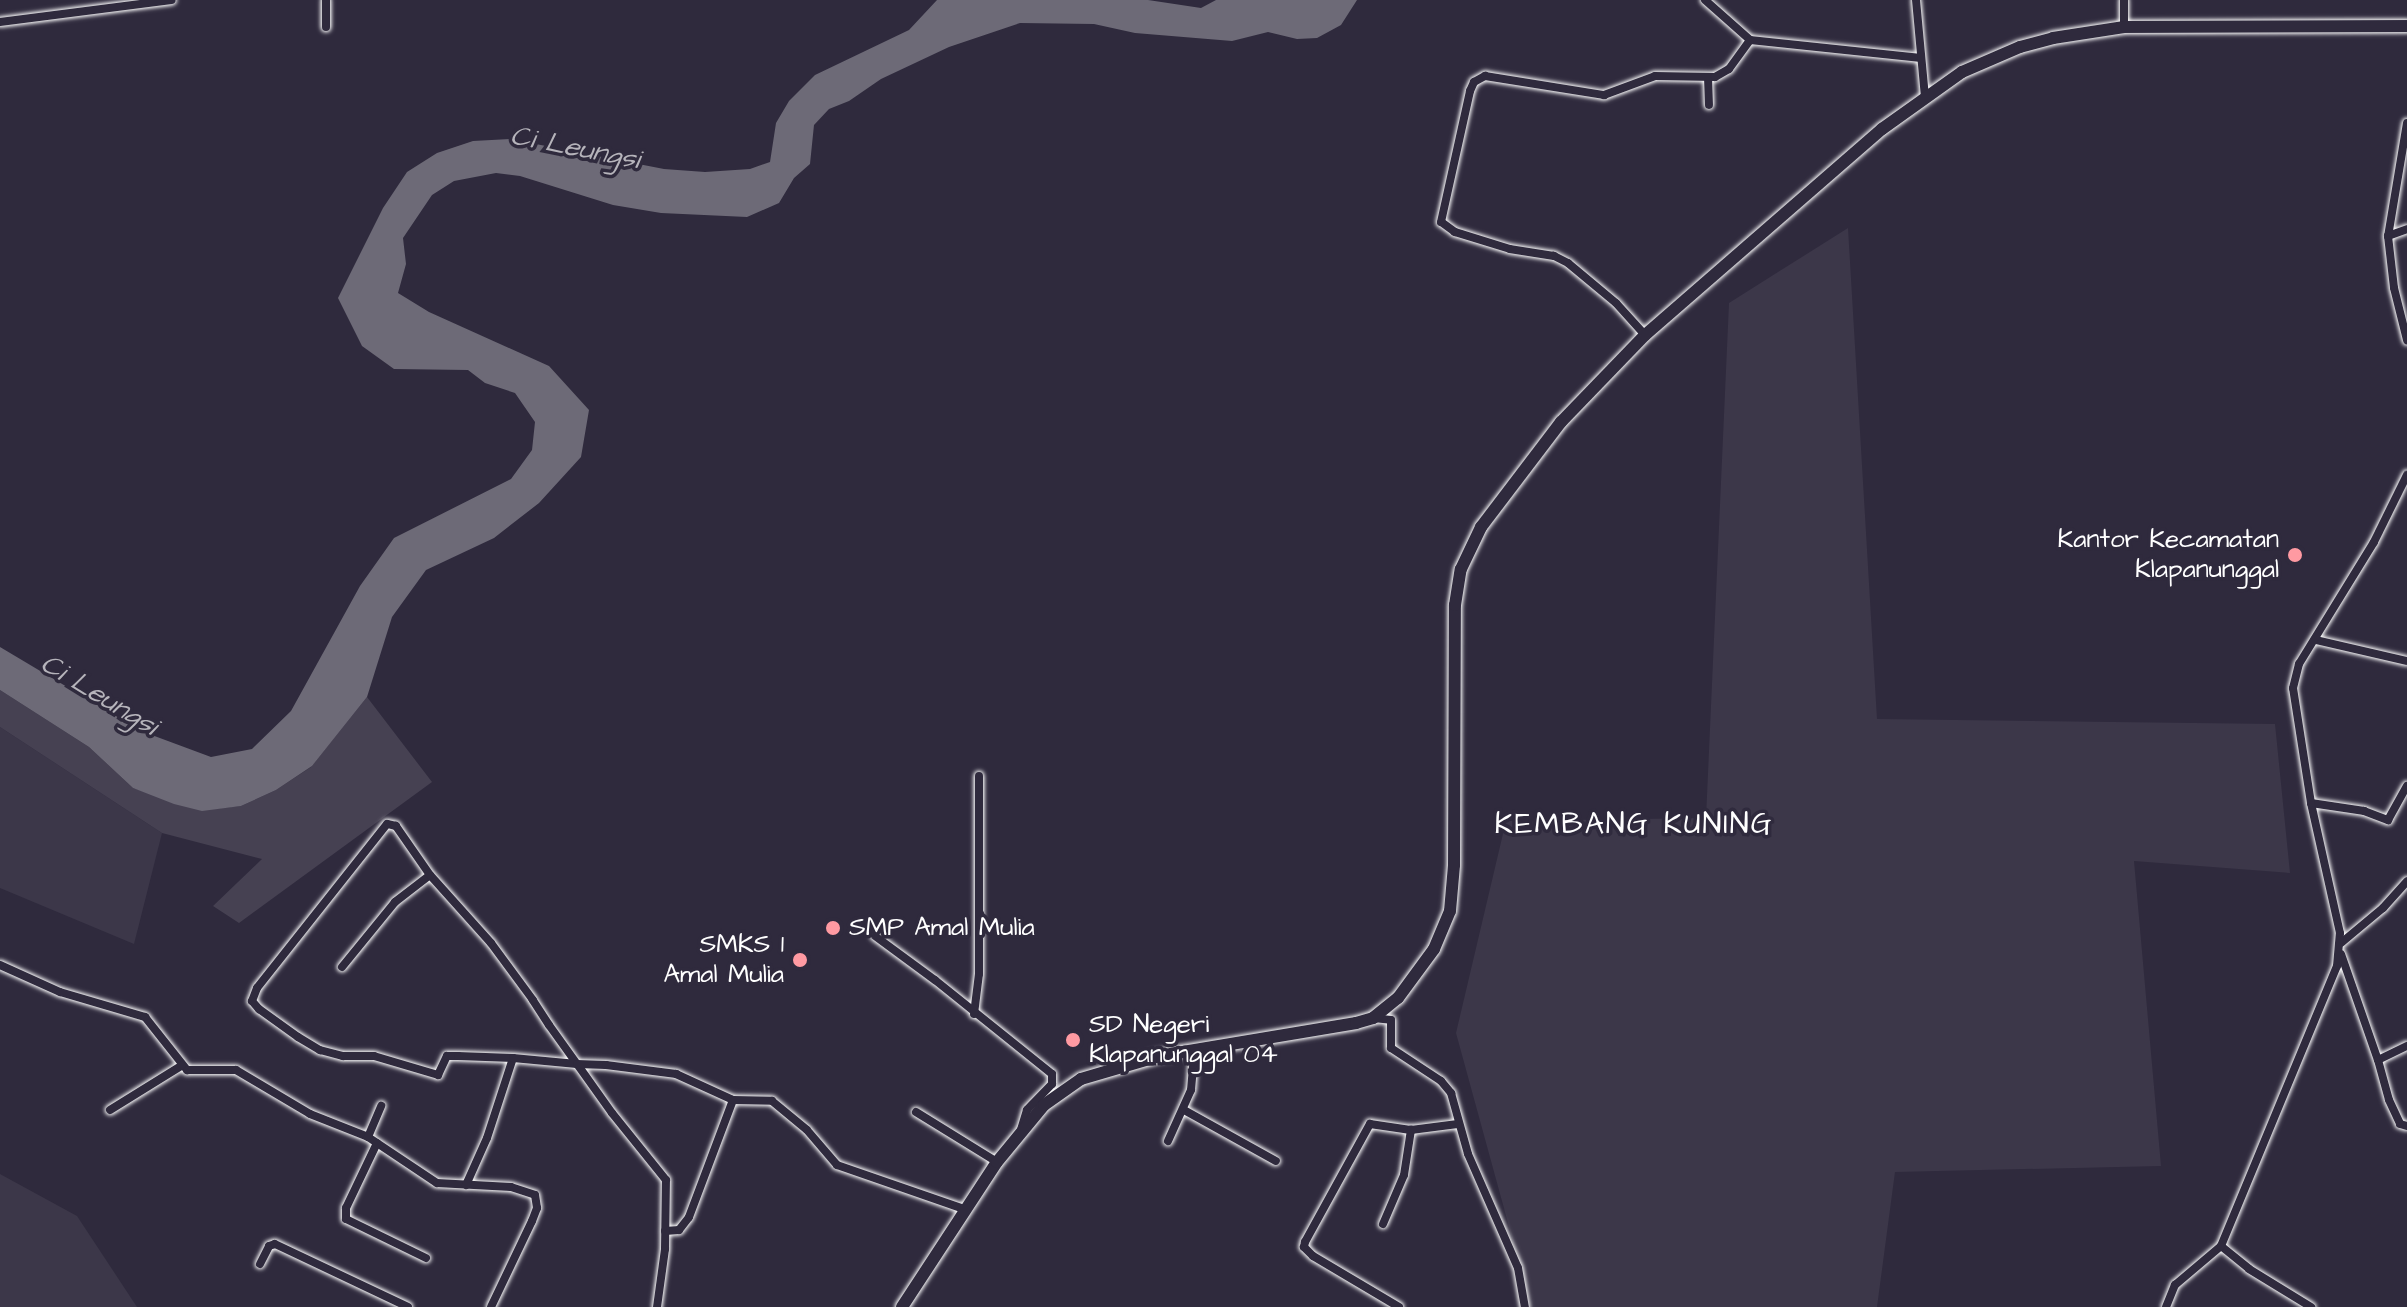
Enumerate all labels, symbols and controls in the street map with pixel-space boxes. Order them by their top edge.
water label: Ci Leungsi [508,119,642,177]
place label: Kantor Kecamatan Klapanunggal [2057,524,2279,586]
marker: Kantor Kecamatan Klapanunggal [2286,546,2304,564]
water label: Ci Leungsi [34,647,164,743]
district label: KEMBANG KUNING [1495,806,1773,842]
place label: SMP Amal Mulia [849,912,1035,944]
marker: SMP Amal Mulia [824,919,842,937]
place label: SMKS 1 Amal Mulia [663,929,784,990]
marker: SMKS 1 Amal Mulia [791,951,809,969]
place label: SD Negeri Klapanunggal 04 [1089,1009,1278,1070]
marker: SD Negeri Klapanunggal 04 [1064,1031,1082,1049]

